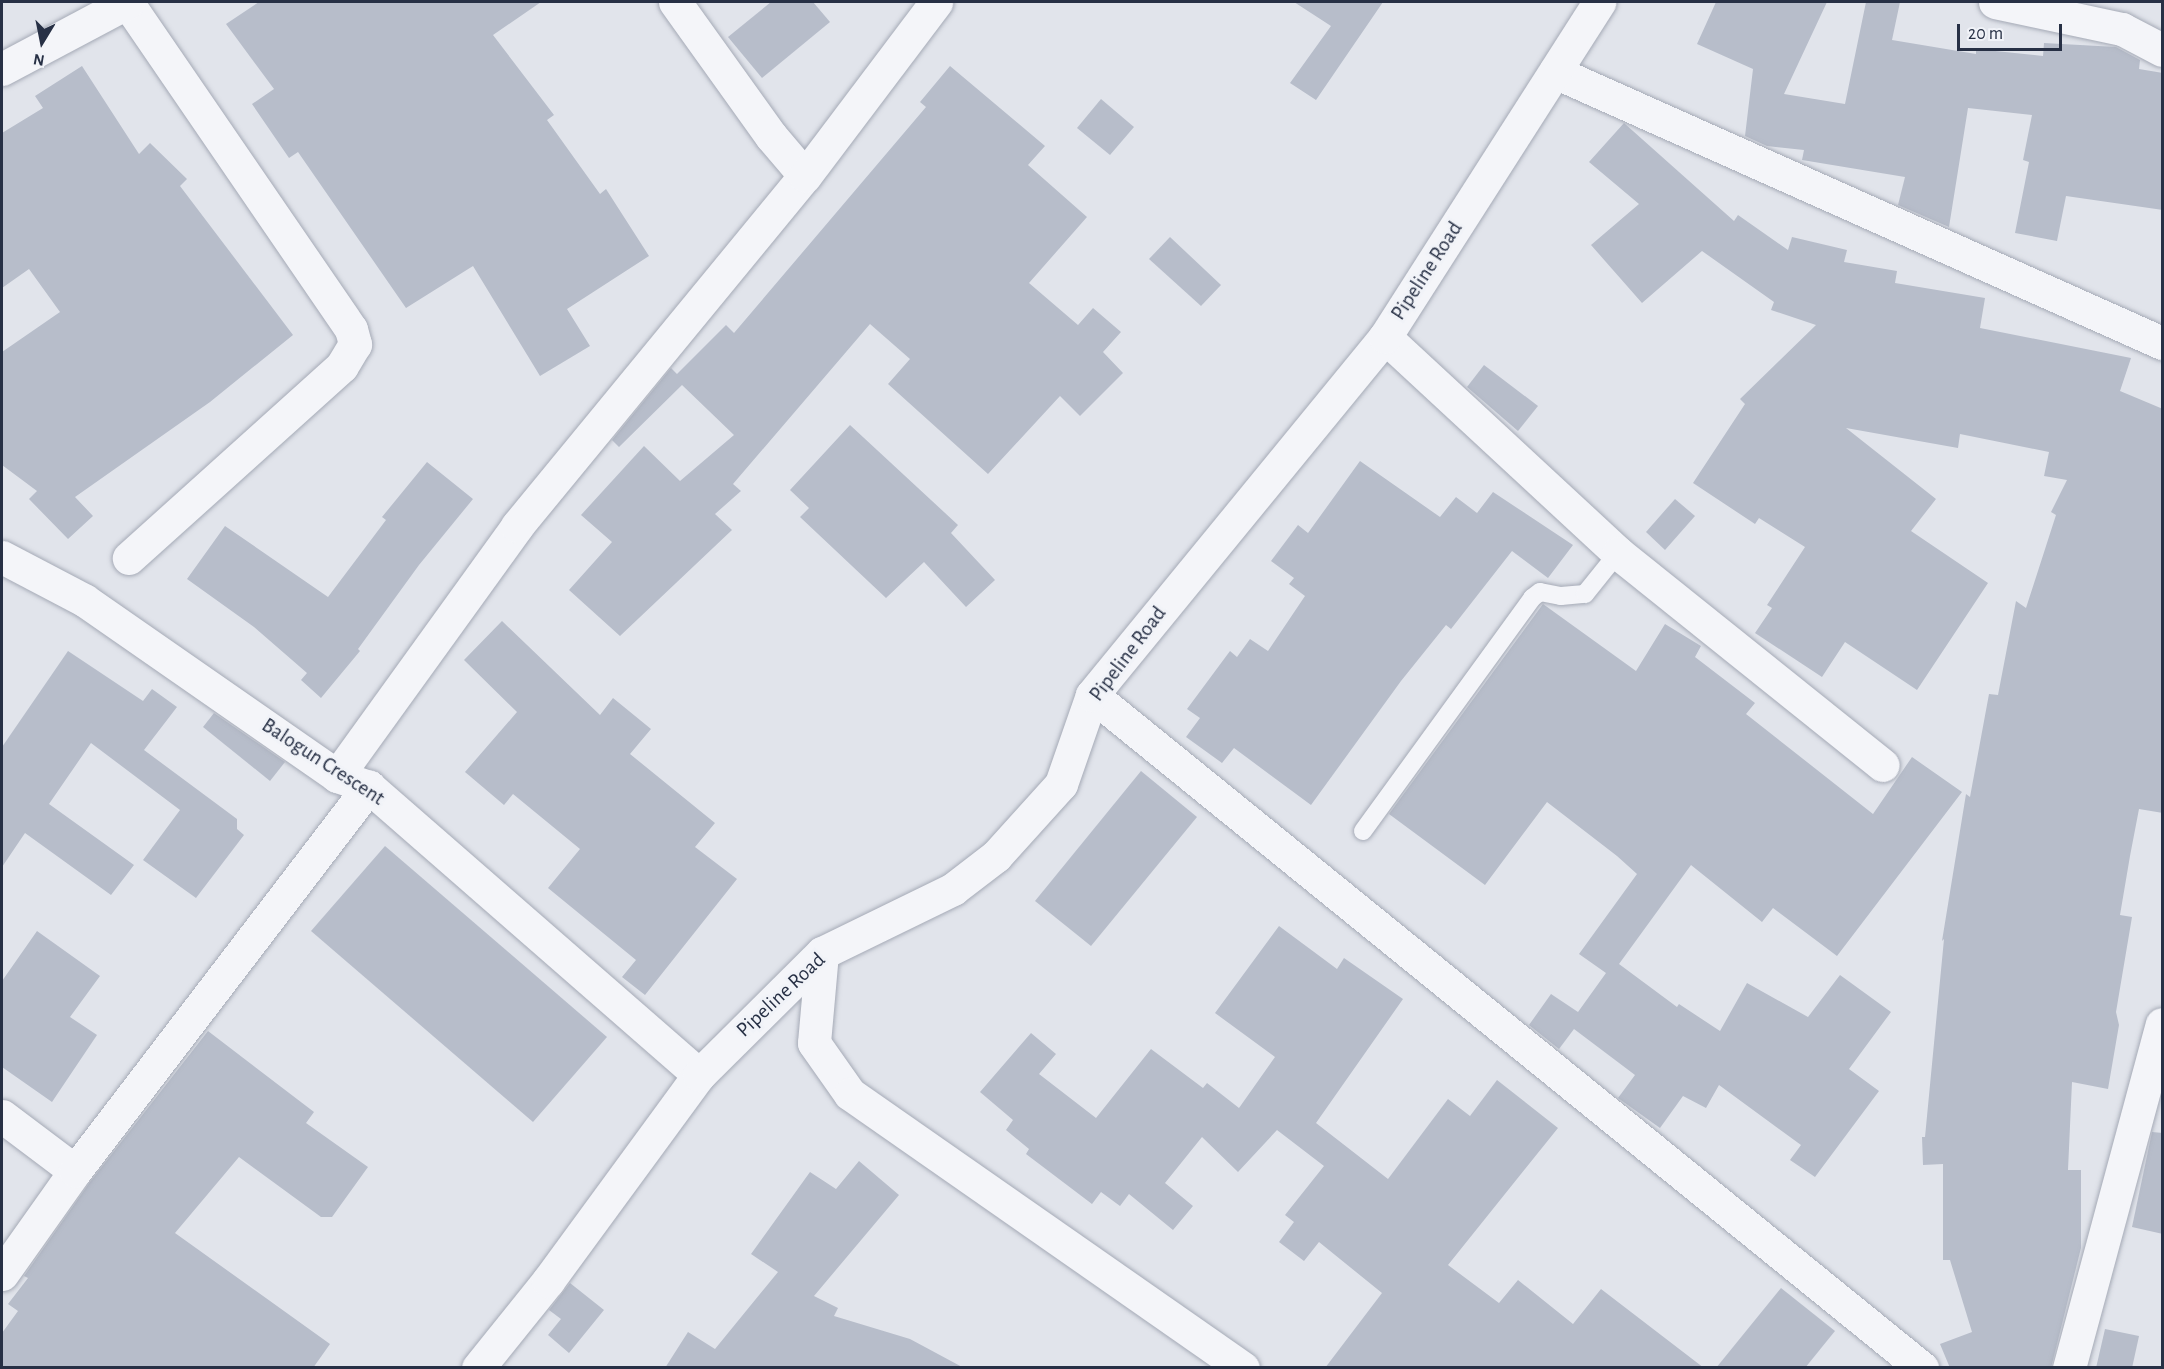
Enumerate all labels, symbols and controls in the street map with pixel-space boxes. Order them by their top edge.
north arrow [12,12,72,72]
scale bar [1960,12,2065,50]
text: 20 m [1968,25,2003,43]
text: N [32,51,46,69]
street label: Pipeline Road [1386,217,1468,325]
street label: Pipeline Road [1084,602,1172,706]
street label: Balogun Crescent [257,713,389,811]
street label: Pipeline Road [731,947,831,1043]

